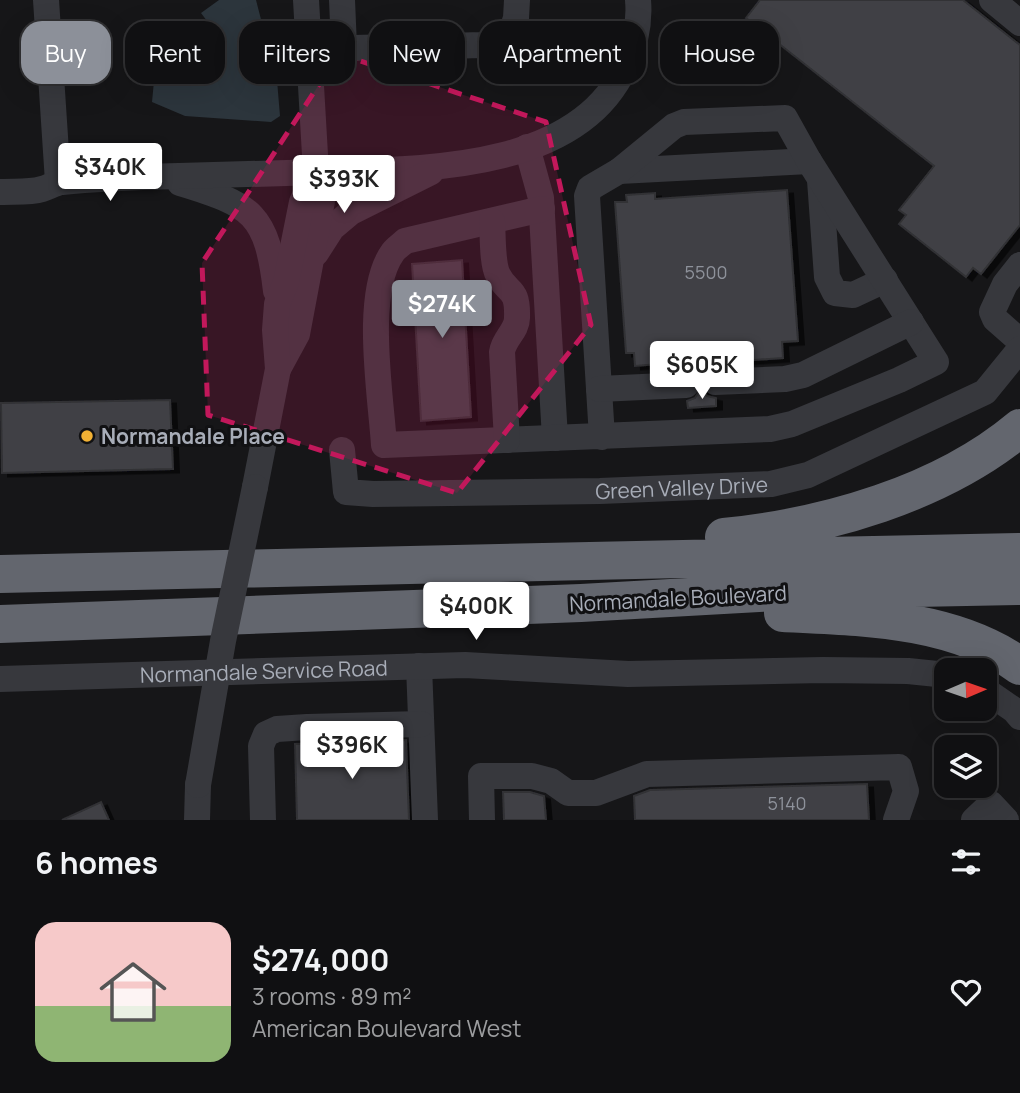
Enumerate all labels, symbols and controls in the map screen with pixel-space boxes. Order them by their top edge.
chip: Buy [21,21,111,84]
chip: Rent [125,21,225,84]
chip: Filters [239,21,355,84]
chip: New [369,21,465,84]
chip: Apartment [479,21,646,84]
chip: House [660,21,779,84]
pin: $340K [61,144,159,203]
text: $340K [74,150,146,182]
pin: $393K [295,156,393,215]
text: $393K [309,162,379,194]
house number: 5500 [685,260,727,284]
pin: $274K [393,280,491,340]
text: $274K [408,287,476,319]
pin: $605K [653,342,751,401]
text: $605K [666,348,738,380]
place label: Normandale Place [101,422,285,450]
marker: Normandale Place [79,428,95,444]
street label: Green Valley Drive [595,470,769,505]
street label: Normandale Boulevard [569,578,787,618]
pin: $400K [427,582,525,642]
text: $400K [439,589,513,621]
street label: Normandale Service Road [140,653,388,689]
north arrow [934,658,998,721]
map controls [934,658,997,798]
pin: $396K [303,722,401,781]
text: $396K [316,728,388,760]
button: layers [934,735,997,798]
house number: 5140 [767,791,807,815]
text: 6 homes [35,842,158,883]
icon: filters [947,843,985,881]
text: $274,000 [252,939,390,980]
icon: home [91,950,175,1034]
icon: heart [947,973,985,1011]
text: 3 rooms · 89 m² [252,980,412,1012]
text: American Boulevard West [252,1012,521,1044]

